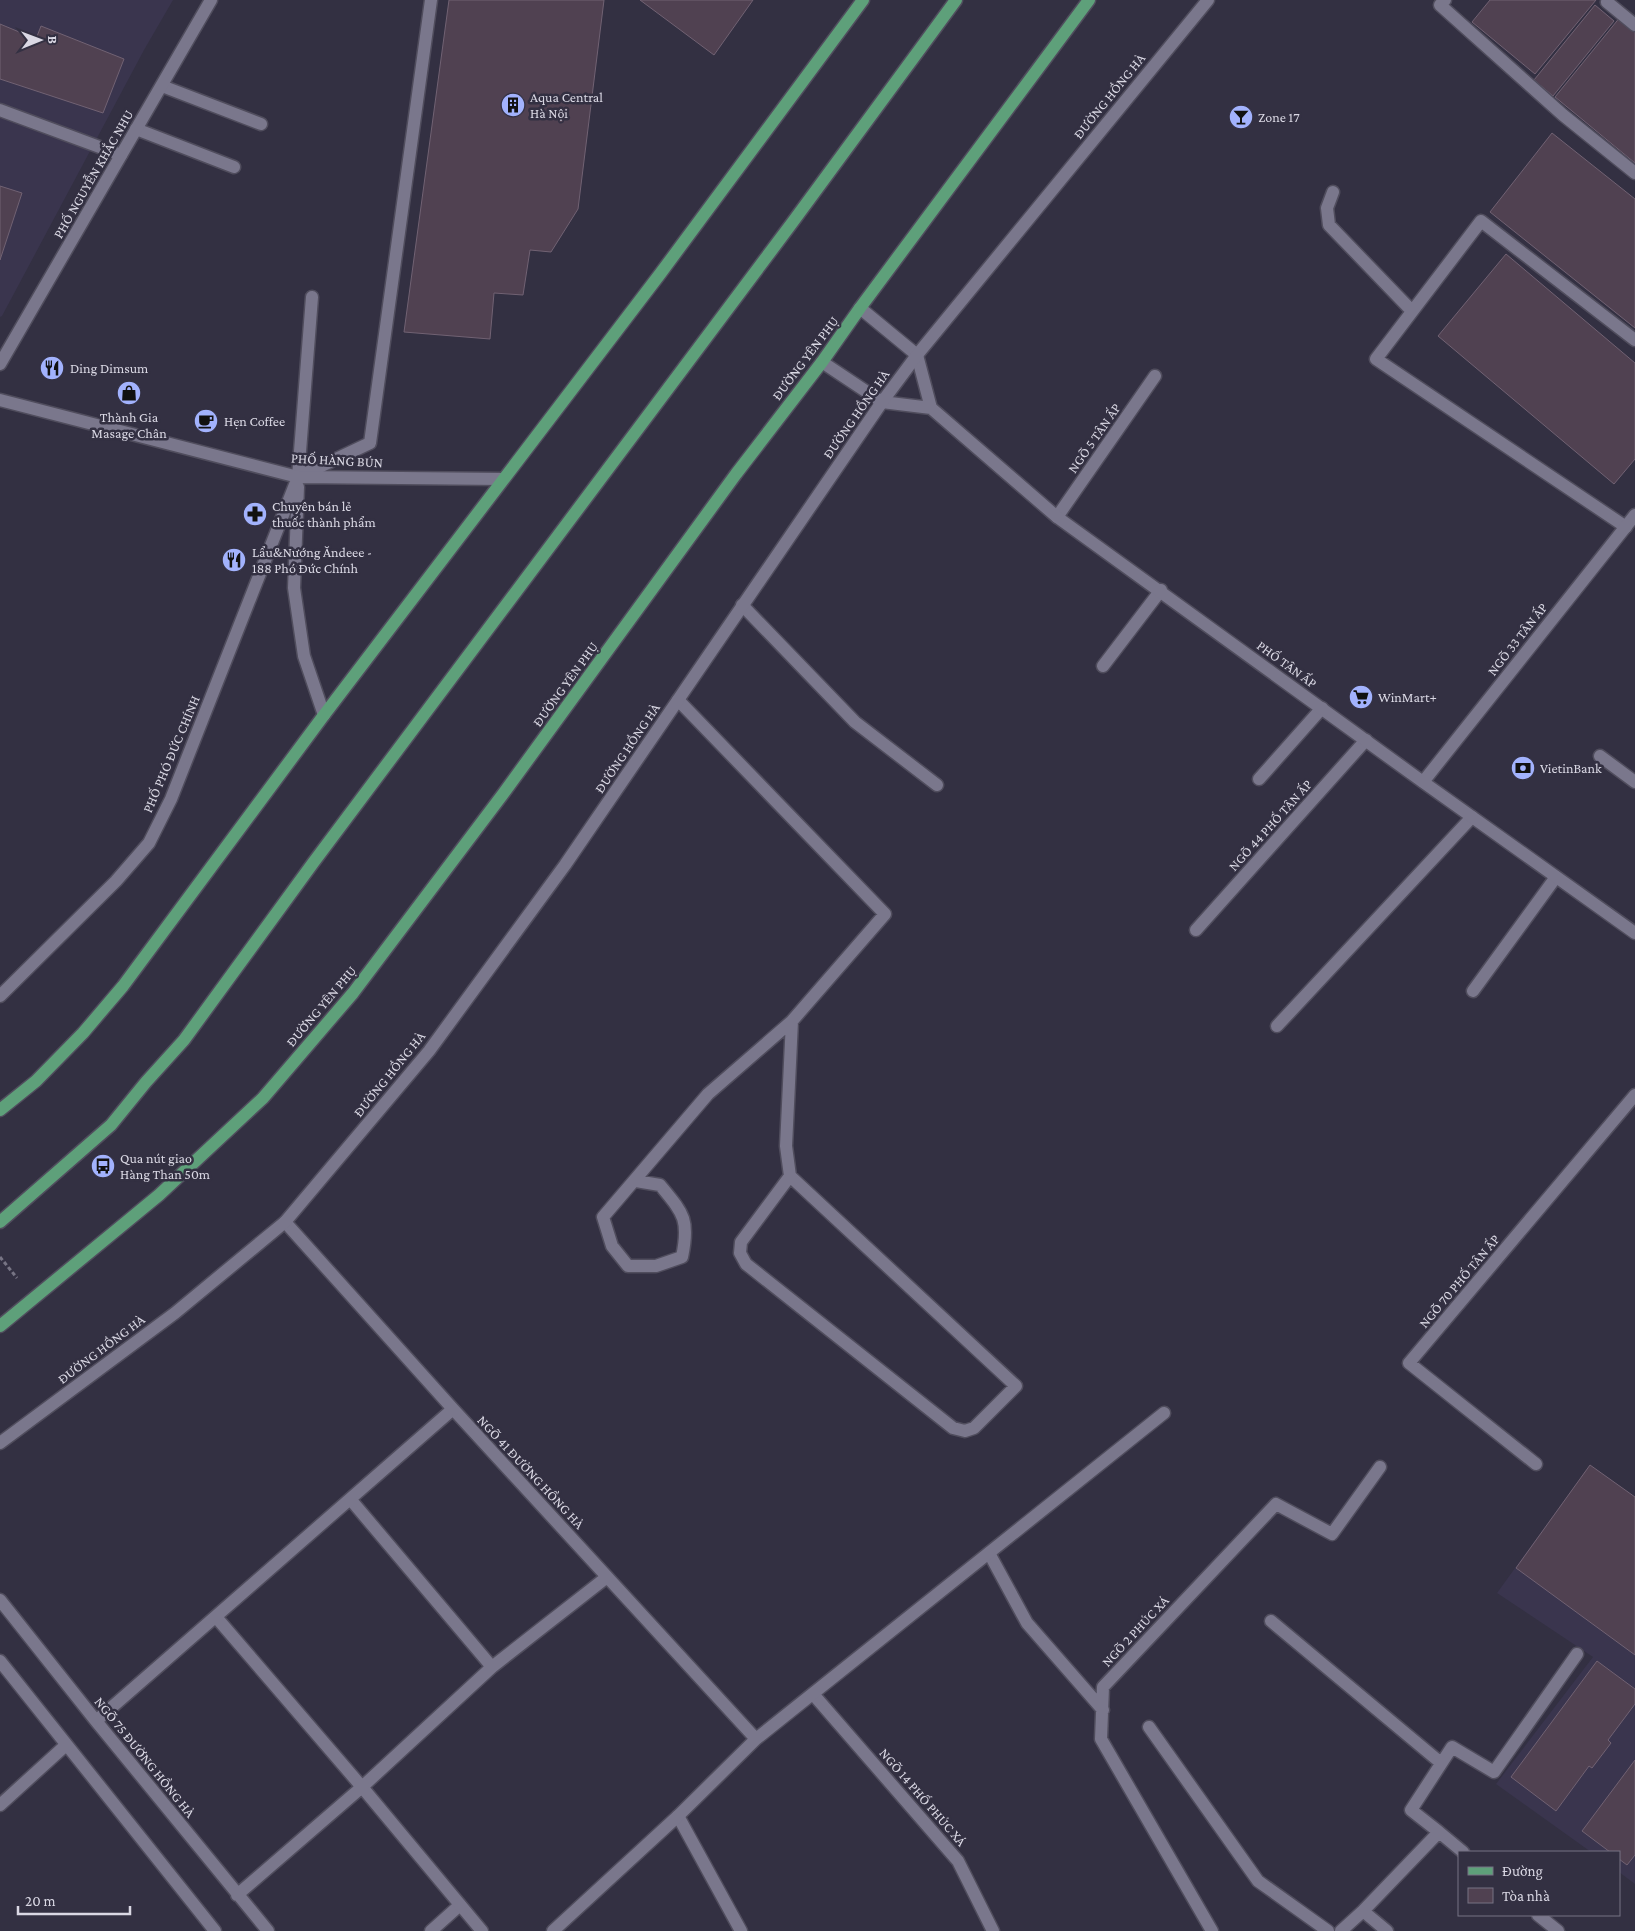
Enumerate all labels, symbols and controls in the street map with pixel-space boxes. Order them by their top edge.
north arrow [15,15,65,65]
text: B [45,36,61,44]
street label: ĐƯỜNG HỒNG HÀ [1070,50,1148,142]
place label: Aqua Central Hà Nội [530,89,603,121]
building icon: Aqua Central Hà Nội [500,92,526,118]
bar icon: Zone 17 [1228,104,1254,130]
street label: PHỐ NGUYỄN KHẮC NHU [50,107,136,241]
place label: Zone 17 [1258,109,1300,125]
street label: ĐƯỜNG YÊN PHỤ [768,313,842,403]
restaurant icon: Ding Dimsum [39,355,65,381]
place label: Ding Dimsum [70,360,148,376]
street label: ĐƯỜNG HỒNG HÀ [819,366,893,462]
shop icon: Thành Gia Masage Chân [116,380,142,406]
street label: NGÕ 5 TÂN ẤP [1064,400,1124,476]
cafe icon: Hẹn Coffee [193,408,219,434]
place label: Thành Gia Masage Chân [91,409,167,441]
place label: Hẹn Coffee [224,413,285,429]
street label: PHỐ HÀNG BÚN [291,450,383,470]
place label: Chuyên bán lẻ thuốc thành phẩm [272,498,376,530]
pharmacy icon: Chuyên bán lẻ thuốc thành phẩm [242,501,268,527]
place label: Lẩu&Nướng Ăndeee - 188 Phó Đức Chính [252,544,372,576]
restaurant icon: Lẩu&Nướng Ăndeee - 188 Phó Đức Chính [221,547,247,573]
street label: NGÕ 33 TÂN ẤP [1484,599,1550,679]
street label: PHỐ TÂN ẤP [1254,637,1320,691]
street label: ĐƯỜNG YÊN PHỤ [529,639,601,729]
supermarket icon: WinMart+ [1348,684,1374,710]
place label: WinMart+ [1378,689,1437,705]
street label: PHỐ PHÓ ĐỨC CHÍNH [139,693,203,815]
street label: ĐƯỜNG HỒNG HÀ [591,700,663,796]
bank icon: VietinBank [1510,755,1536,781]
place label: VietinBank [1540,760,1602,776]
street label: NGÕ 44 PHỐ TÂN ẤP [1225,776,1315,874]
street label: ĐƯỜNG YÊN PHỤ [283,962,359,1050]
street label: ĐƯỜNG HỒNG HÀ [350,1028,428,1120]
place label: Qua nút giao Hàng Than 50m [120,1150,210,1182]
bus stop icon: Qua nút giao Hàng Than 50m [90,1153,116,1179]
street label: NGÕ 70 PHỐ TÂN ẤP [1415,1231,1503,1331]
street label: ĐƯỜNG HỒNG HÀ [54,1311,148,1387]
street label: NGÕ 41 ĐƯỜNG HỒNG HÀ [474,1412,588,1532]
street label: NGÕ 2 PHÚC XÁ [1098,1592,1172,1670]
street label: NGÕ 75 ĐƯỜNG HỒNG HÀ [91,1693,199,1821]
street label: NGÕ 14 PHỐ PHÚC XÁ [876,1745,970,1849]
legend [1458,1851,1620,1916]
text: Đường [1502,1863,1543,1880]
scale bar [18,1884,130,1916]
text: Tòa nhà [1502,1888,1550,1904]
text: 20 m [25,1893,56,1909]

